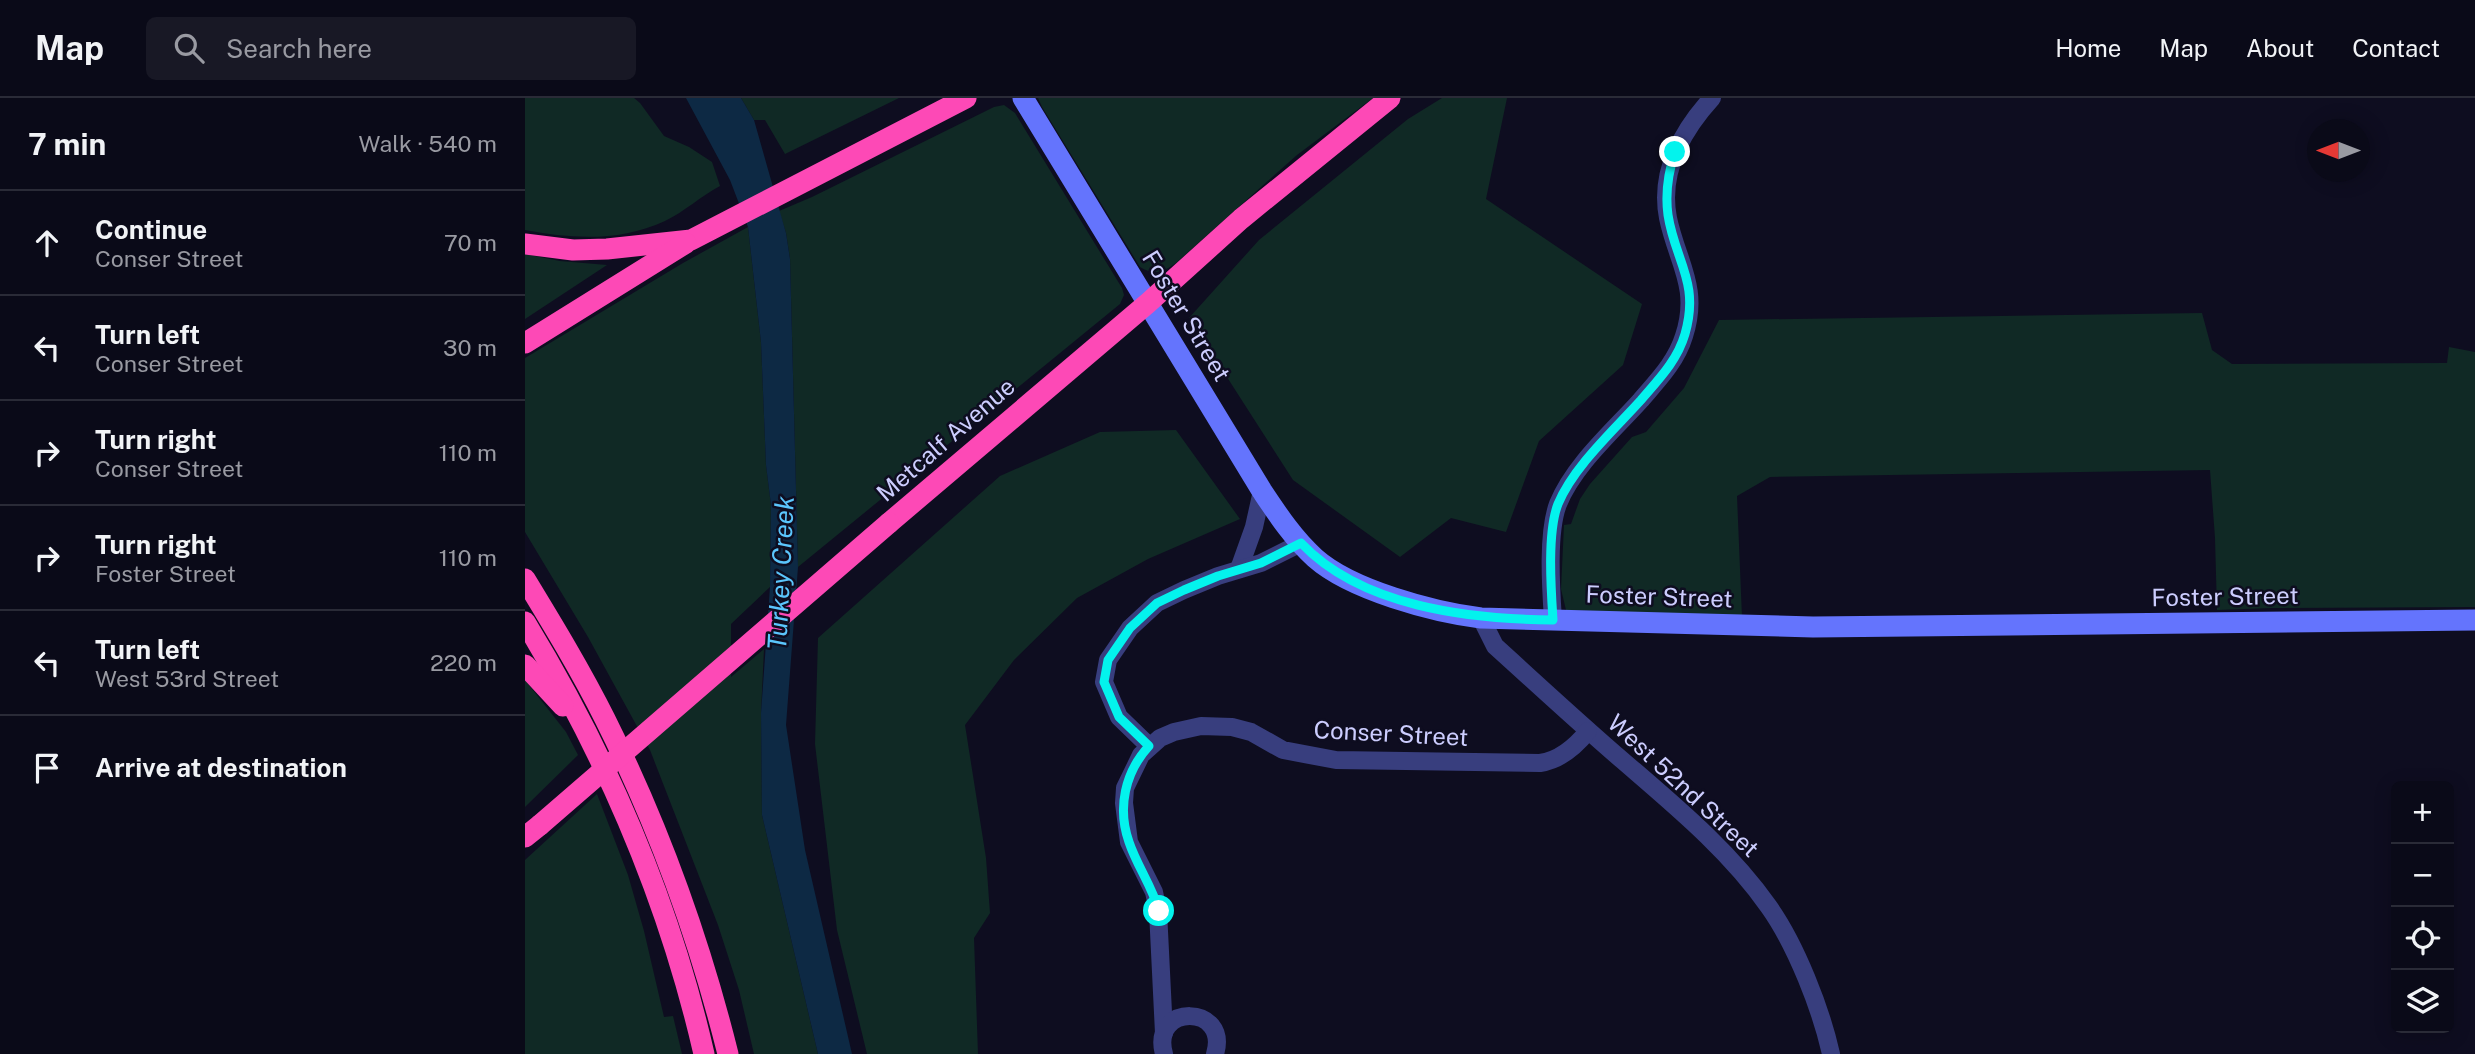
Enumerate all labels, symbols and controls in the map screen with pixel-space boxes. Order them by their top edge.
search box [146,17,636,80]
text: Map [35,29,104,67]
icon: search [170,29,208,67]
text: Search here [226,33,372,64]
text: Home [2055,34,2121,62]
text: Map [2159,34,2208,62]
text: About [2246,34,2314,62]
text: Contact [2352,34,2440,62]
north arrow [2307,119,2370,182]
text: 7 min [28,126,106,162]
text: Walk · 540 m [359,130,497,157]
route end [1659,136,1690,167]
text: Continue [95,214,207,245]
icon: ahead [28,224,66,262]
text: 70 m [444,229,497,256]
text: Conser Street [95,245,243,272]
street label: Foster Street [1137,245,1237,386]
text: Turn left [95,319,200,350]
icon: left [28,329,66,367]
text: 30 m [443,334,497,361]
text: Conser Street [95,350,243,377]
street label: Metcalf Avenue [871,372,1020,507]
text: Turn right [95,424,217,455]
icon: right [28,434,66,472]
text: 110 m [439,439,497,466]
text: Conser Street [95,455,243,482]
water label: Turkey Creek [761,495,800,651]
text: Turn right [95,529,217,560]
icon: right [28,539,66,577]
text: 110 m [439,544,497,571]
text: Foster Street [95,560,236,587]
street label: Foster Street [1585,579,1733,613]
street label: Foster Street [2151,581,2299,611]
text: Turn left [95,634,200,665]
icon: left [28,644,66,682]
text: 220 m [430,649,497,676]
text: West 53rd Street [95,665,279,692]
street label: West 52nd Street [1602,708,1765,862]
street label: Conser Street [1313,715,1469,751]
icon: arrive [28,749,66,787]
text: Arrive at destination [95,752,347,783]
map controls [2391,781,2454,1033]
button: + [2391,781,2454,844]
button: − [2391,844,2454,907]
route start [1143,895,1174,926]
button: locate [2391,907,2454,970]
button: layers [2391,970,2454,1033]

